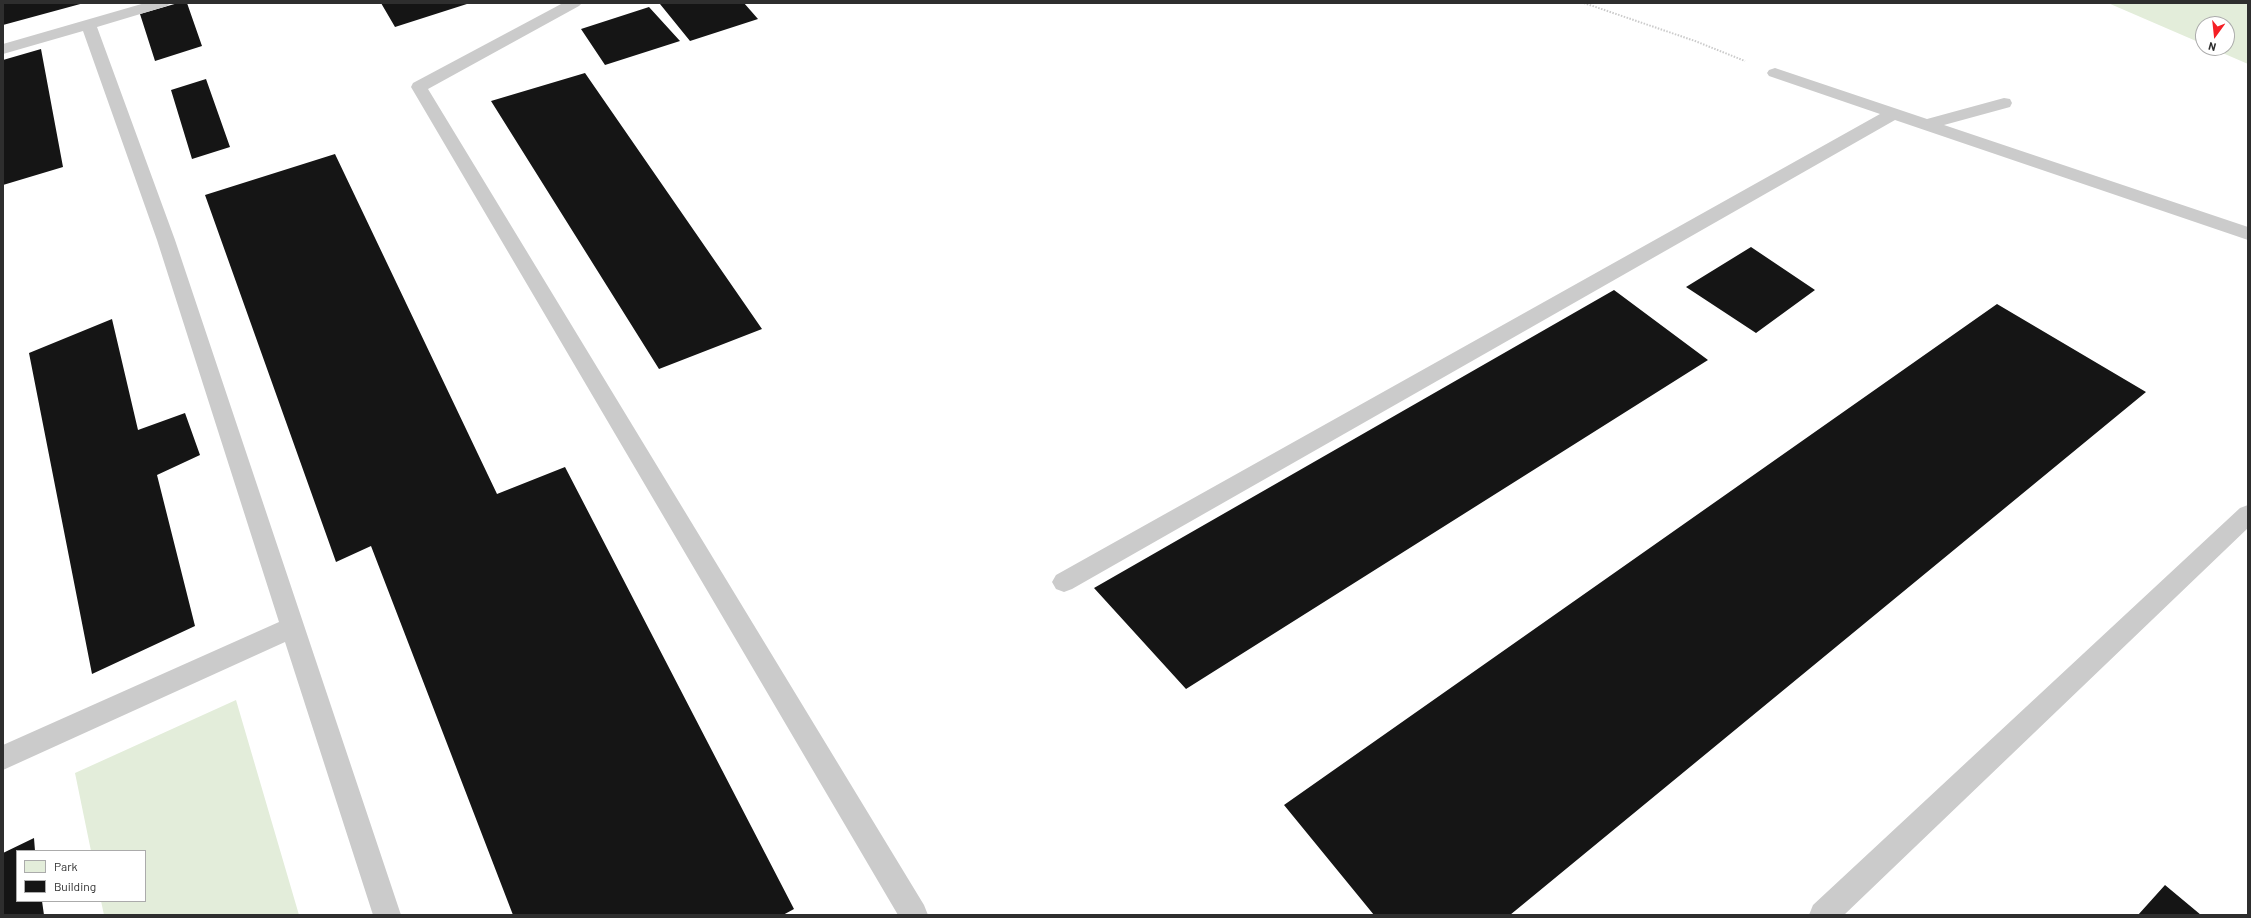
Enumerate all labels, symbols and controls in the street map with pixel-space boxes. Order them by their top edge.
north arrow [2195,16,2235,56]
text: N [2207,40,2217,54]
legend [16,850,146,902]
text: Park [54,859,78,873]
text: Building [54,879,96,893]

